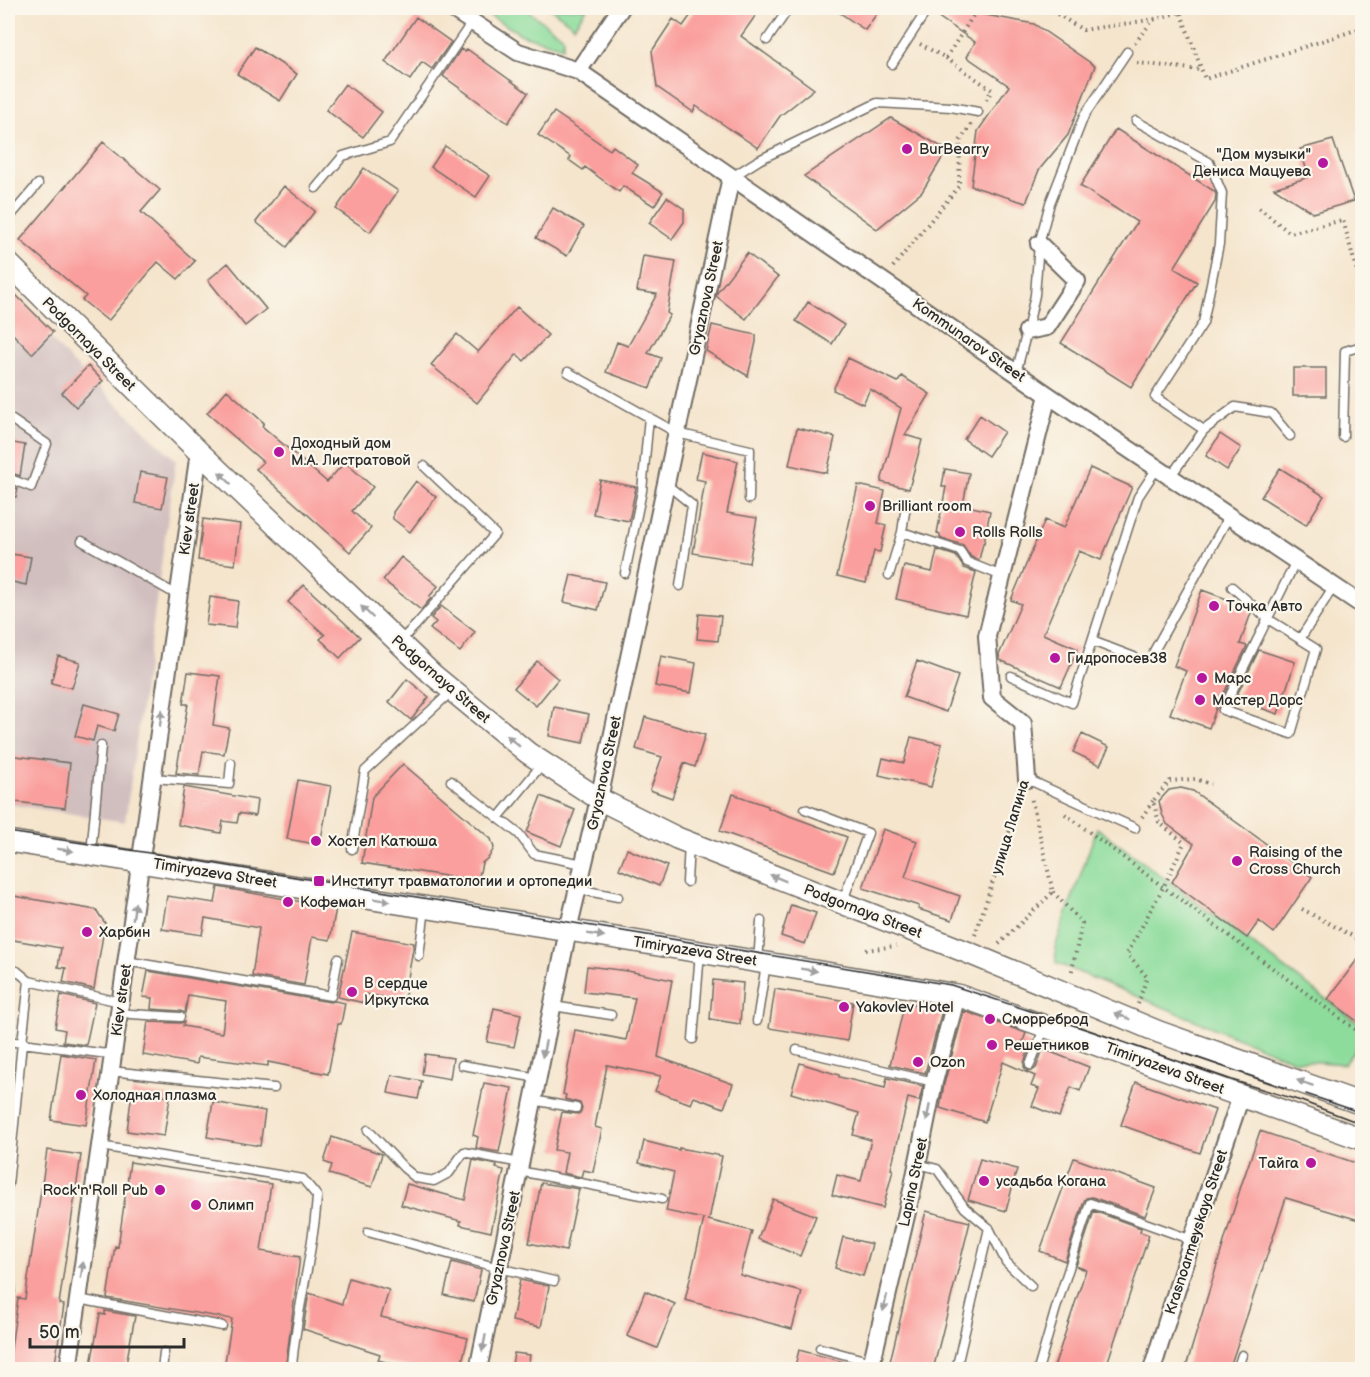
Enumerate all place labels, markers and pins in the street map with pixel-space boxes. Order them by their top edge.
place label: BurBearry [919,140,989,159]
marker: BurBearry [900,142,914,156]
place label: "Дом музыки" Дениса Мацуева [1193,145,1311,181]
marker: "Дом музыки" Дениса Мацуева [1316,156,1330,170]
place label: Доходный дом М.А. Листратовой [291,434,411,470]
marker: Доходный дом М.А. Листратовой [272,445,286,459]
place label: Brilliant room [882,497,972,516]
marker: Brilliant room [863,499,877,513]
place label: Rolls Rolls [972,523,1043,542]
marker: Rolls Rolls [953,525,967,539]
place label: Точка Авто [1226,597,1303,616]
marker: Точка Авто [1207,599,1221,613]
place label: Гидропосев38 [1067,649,1167,668]
marker: Гидропосев38 [1048,651,1062,665]
place label: Марс [1214,669,1252,688]
marker: Марс [1195,671,1209,685]
place label: Мастер Дорс [1212,691,1304,710]
marker: Мастер Дорс [1193,693,1207,707]
place label: Хостел Катюша [328,832,437,851]
marker: Хостел Катюша [309,834,323,848]
place label: Raising of the Cross Church [1249,843,1343,879]
marker: Raising of the Cross Church [1230,854,1244,868]
place label: Институт травматологии и ортопедии [331,872,592,891]
marker: Институт травматологии и ортопедии [312,874,326,888]
place label: Кофеман [300,893,366,912]
marker: Кофеман [281,895,295,909]
place label: Харбин [99,923,150,942]
marker: Харбин [80,925,94,939]
place label: В сердце Иркутска [364,974,429,1010]
marker: В сердце Иркутска [345,985,359,999]
place label: Yakovlev Hotel [855,998,954,1017]
marker: Yakovlev Hotel [837,1000,851,1014]
place label: Сморреброд [1002,1010,1088,1029]
marker: Сморреброд [983,1012,997,1026]
place label: Решетников [1004,1036,1089,1055]
marker: Решетников [985,1038,999,1052]
place label: Ozon [930,1053,965,1072]
marker: Ozon [911,1055,925,1069]
place label: Холодная плазма [93,1086,217,1105]
marker: Холодная плазма [74,1088,88,1102]
place label: Тайга [1258,1154,1299,1173]
marker: Тайга [1304,1156,1318,1170]
place label: усадьба Когана [996,1172,1106,1191]
marker: усадьба Когана [977,1174,991,1188]
place label: Rock'n'Roll Pub [42,1181,149,1200]
marker: Rock'n'Roll Pub [153,1183,167,1197]
place label: Олимп [208,1196,254,1215]
marker: Олимп [189,1198,203,1212]

